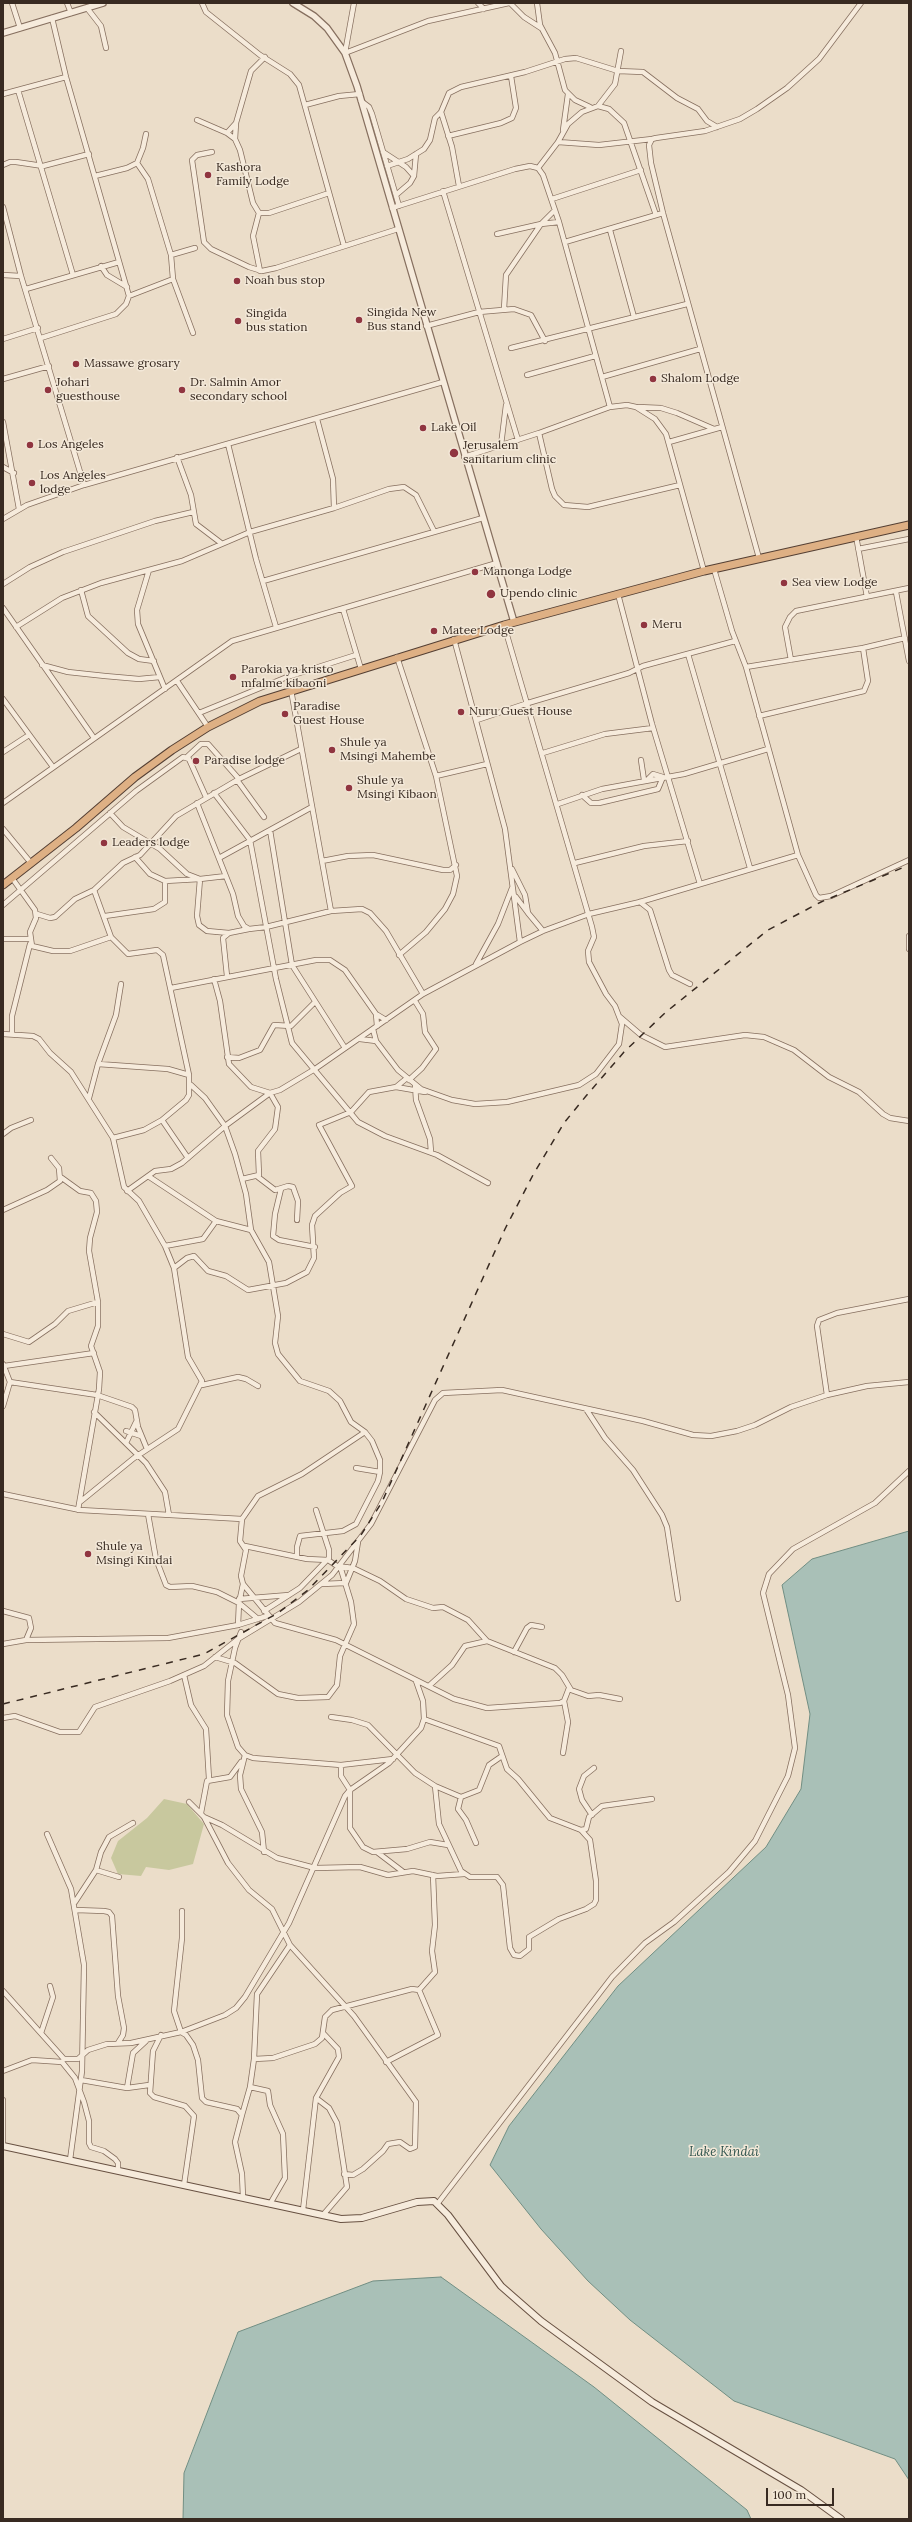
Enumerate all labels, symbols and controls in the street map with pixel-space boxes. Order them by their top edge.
place label: Kashora Family Lodge [216,161,289,189]
marker: Kashora Family Lodge [203,170,213,180]
place label: Noah bus stop [245,274,325,288]
marker: Noah bus stop [232,276,242,286]
place label: Singida New Bus stand [367,306,436,334]
place label: Singida bus station [246,307,307,335]
marker: Singida New Bus stand [354,315,364,325]
marker: Singida bus station [233,316,243,326]
place label: Massawe grosary [84,357,180,371]
marker: Massawe grosary [71,359,81,369]
place label: Shalom Lodge [661,372,740,386]
marker: Shalom Lodge [648,374,658,384]
place label: Johari guesthouse [56,376,120,404]
place label: Dr. Salmin Amor secondary school [190,376,287,404]
marker: Johari guesthouse [43,385,53,395]
marker: Dr. Salmin Amor secondary school [177,385,187,395]
place label: Lake Oil [431,421,477,435]
marker: Lake Oil [418,423,428,433]
place label: Los Angeles [38,438,104,452]
place label: Jerusalem sanitarium clinic [463,439,556,467]
marker: Los Angeles [25,440,35,450]
marker: Jerusalem sanitarium clinic [448,447,460,459]
place label: Los Angeles lodge [40,469,106,497]
marker: Los Angeles lodge [27,478,37,488]
place label: Manonga Lodge [483,565,572,579]
marker: Manonga Lodge [470,567,480,577]
place label: Sea view Lodge [792,576,877,590]
marker: Sea view Lodge [779,578,789,588]
place label: Upendo clinic [500,587,577,601]
marker: Upendo clinic [485,588,497,600]
place label: Meru [652,618,682,632]
marker: Meru [639,620,649,630]
place label: Matee Lodge [442,624,514,638]
marker: Matee Lodge [429,626,439,636]
place label: Parokia ya kristo mfalme kibaoni [241,663,334,691]
marker: Parokia ya kristo mfalme kibaoni [228,672,238,682]
place label: Paradise Guest House [293,700,364,728]
place label: Nuru Guest House [469,705,572,719]
marker: Nuru Guest House [456,707,466,717]
marker: Paradise Guest House [280,709,290,719]
place label: Shule ya Msingi Mahembe [340,736,436,764]
marker: Shule ya Msingi Mahembe [327,745,337,755]
place label: Paradise lodge [204,754,285,768]
marker: Paradise lodge [191,756,201,766]
place label: Shule ya Msingi Kibaon [357,774,437,802]
marker: Shule ya Msingi Kibaon [344,783,354,793]
place label: Leaders lodge [112,836,190,850]
marker: Leaders lodge [99,838,109,848]
place label: Shule ya Msingi Kindai [96,1540,172,1568]
marker: Shule ya Msingi Kindai [83,1549,93,1559]
water label: Lake Kindai [689,2144,759,2160]
scale bar [768,2480,836,2506]
text: 100 m [773,2487,806,2502]

